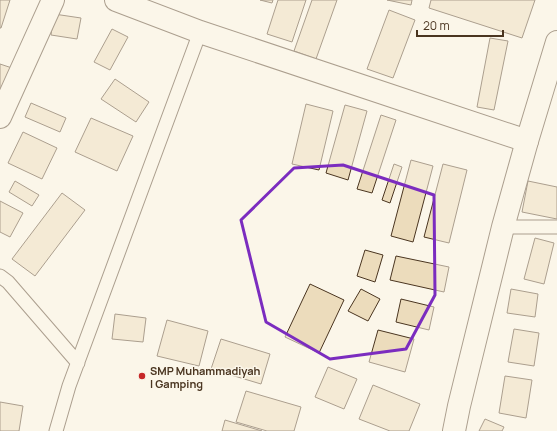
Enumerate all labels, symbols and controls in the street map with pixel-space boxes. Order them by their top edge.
scale bar [417,12,503,38]
text: 20 m [423,17,450,34]
place label: SMP Muhammadiyah I Gamping [150,363,261,391]
marker: SMP Muhammadiyah I Gamping [137,371,147,381]

